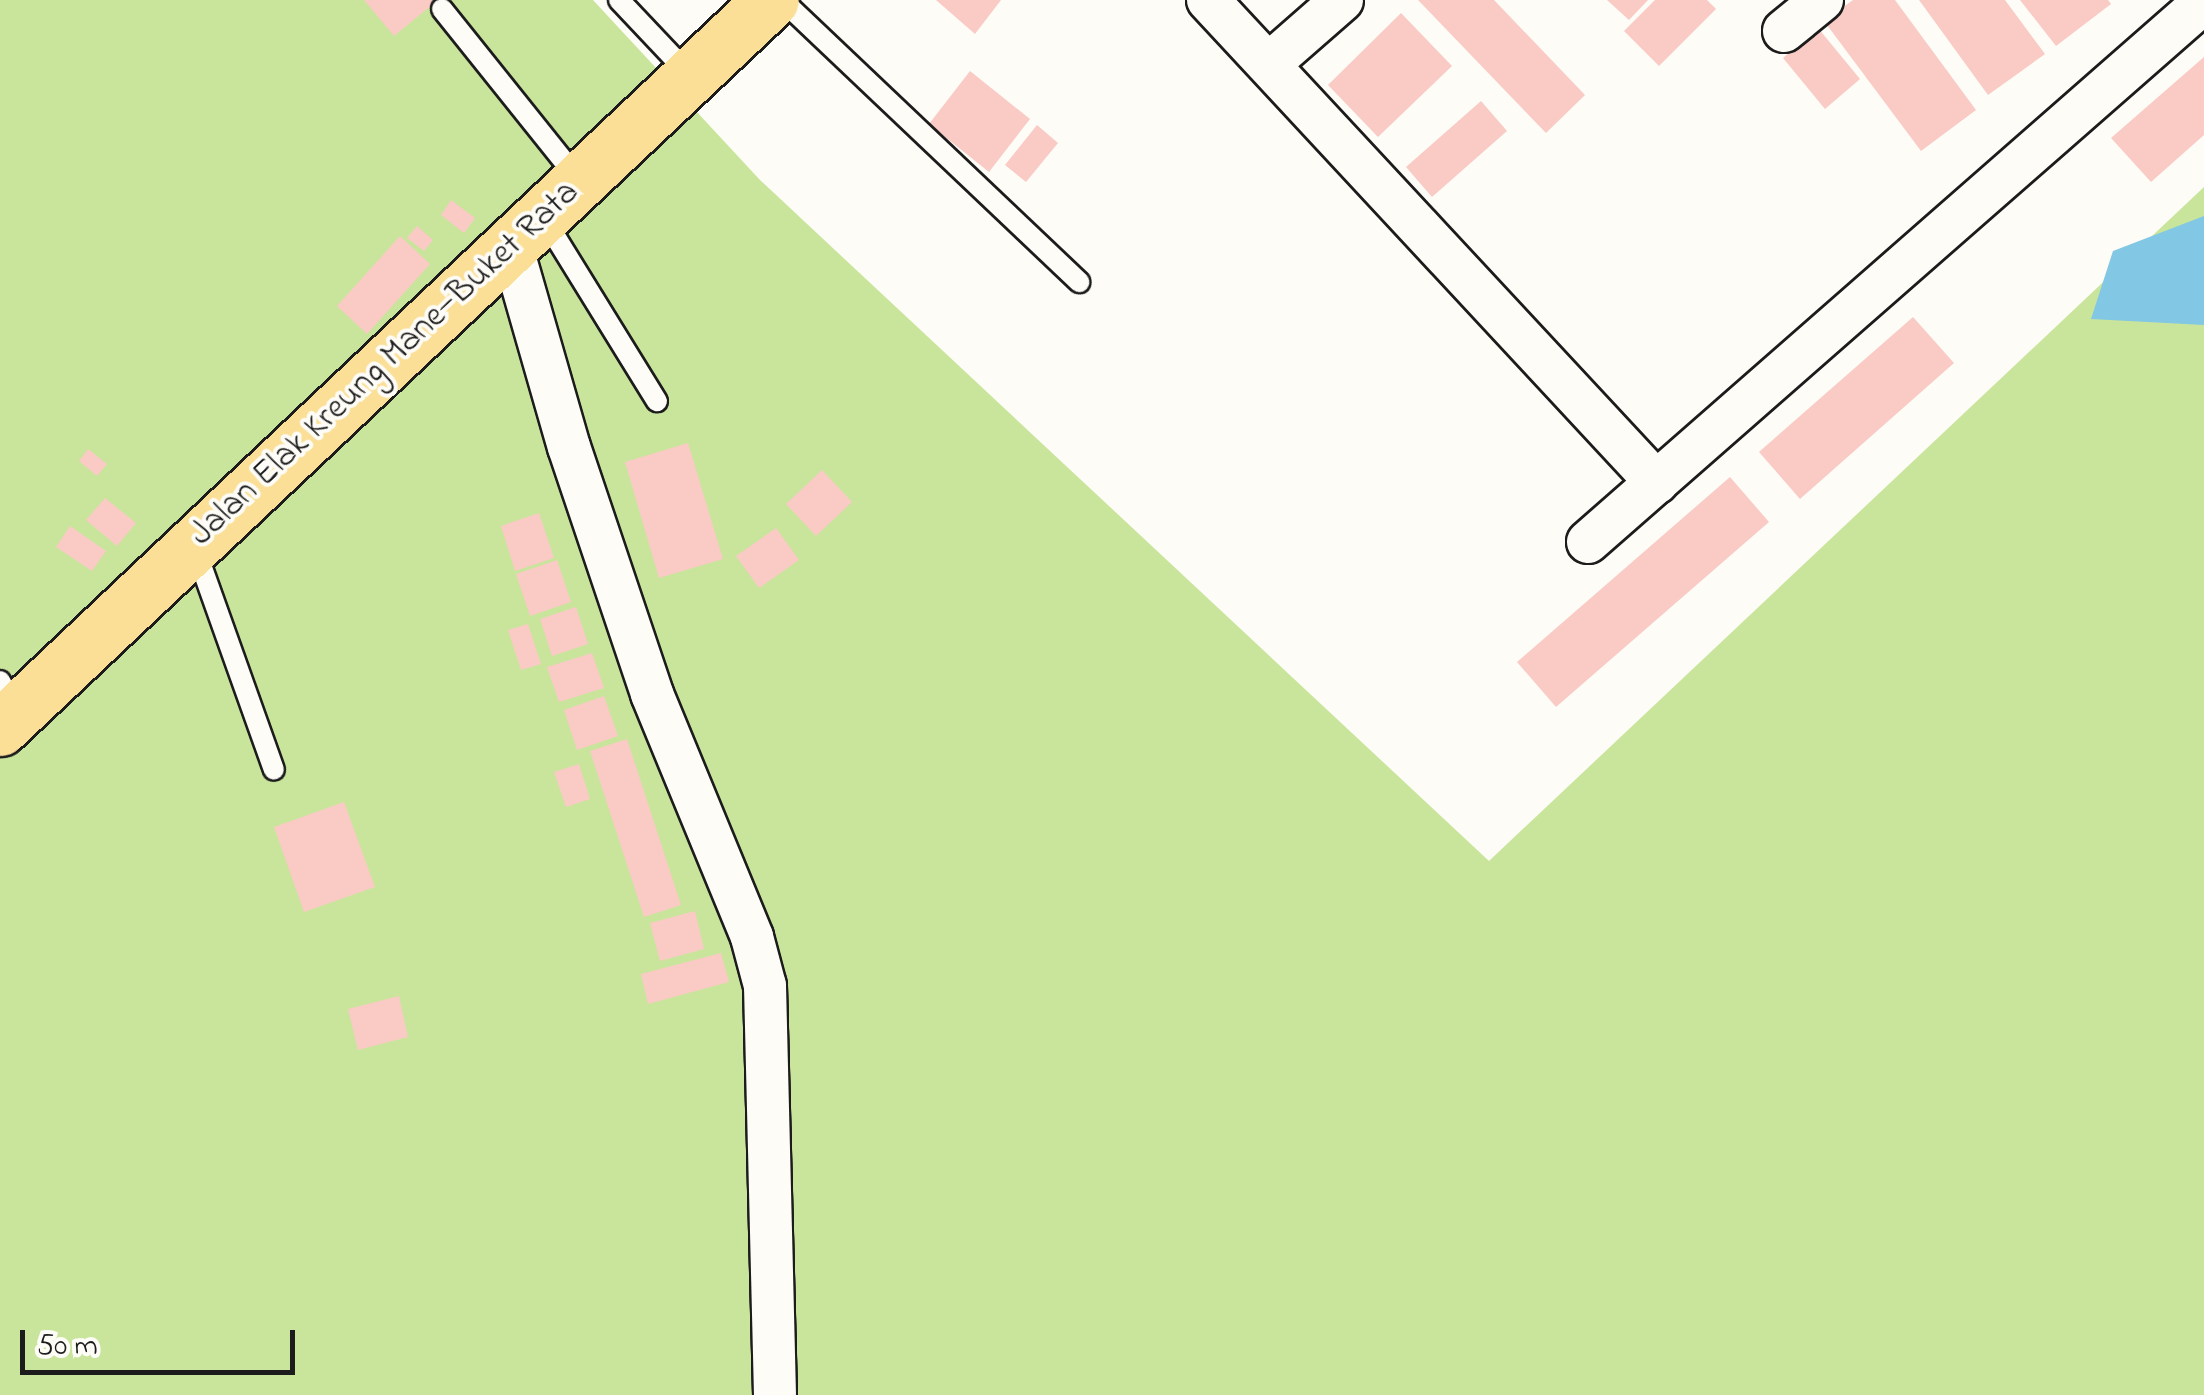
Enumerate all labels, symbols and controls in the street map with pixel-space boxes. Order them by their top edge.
street label: Jalan Elak Kreung Mane—Buket Rata [182,172,588,556]
scale bar [25,1310,300,1372]
text: 50 m [37,1325,98,1369]

